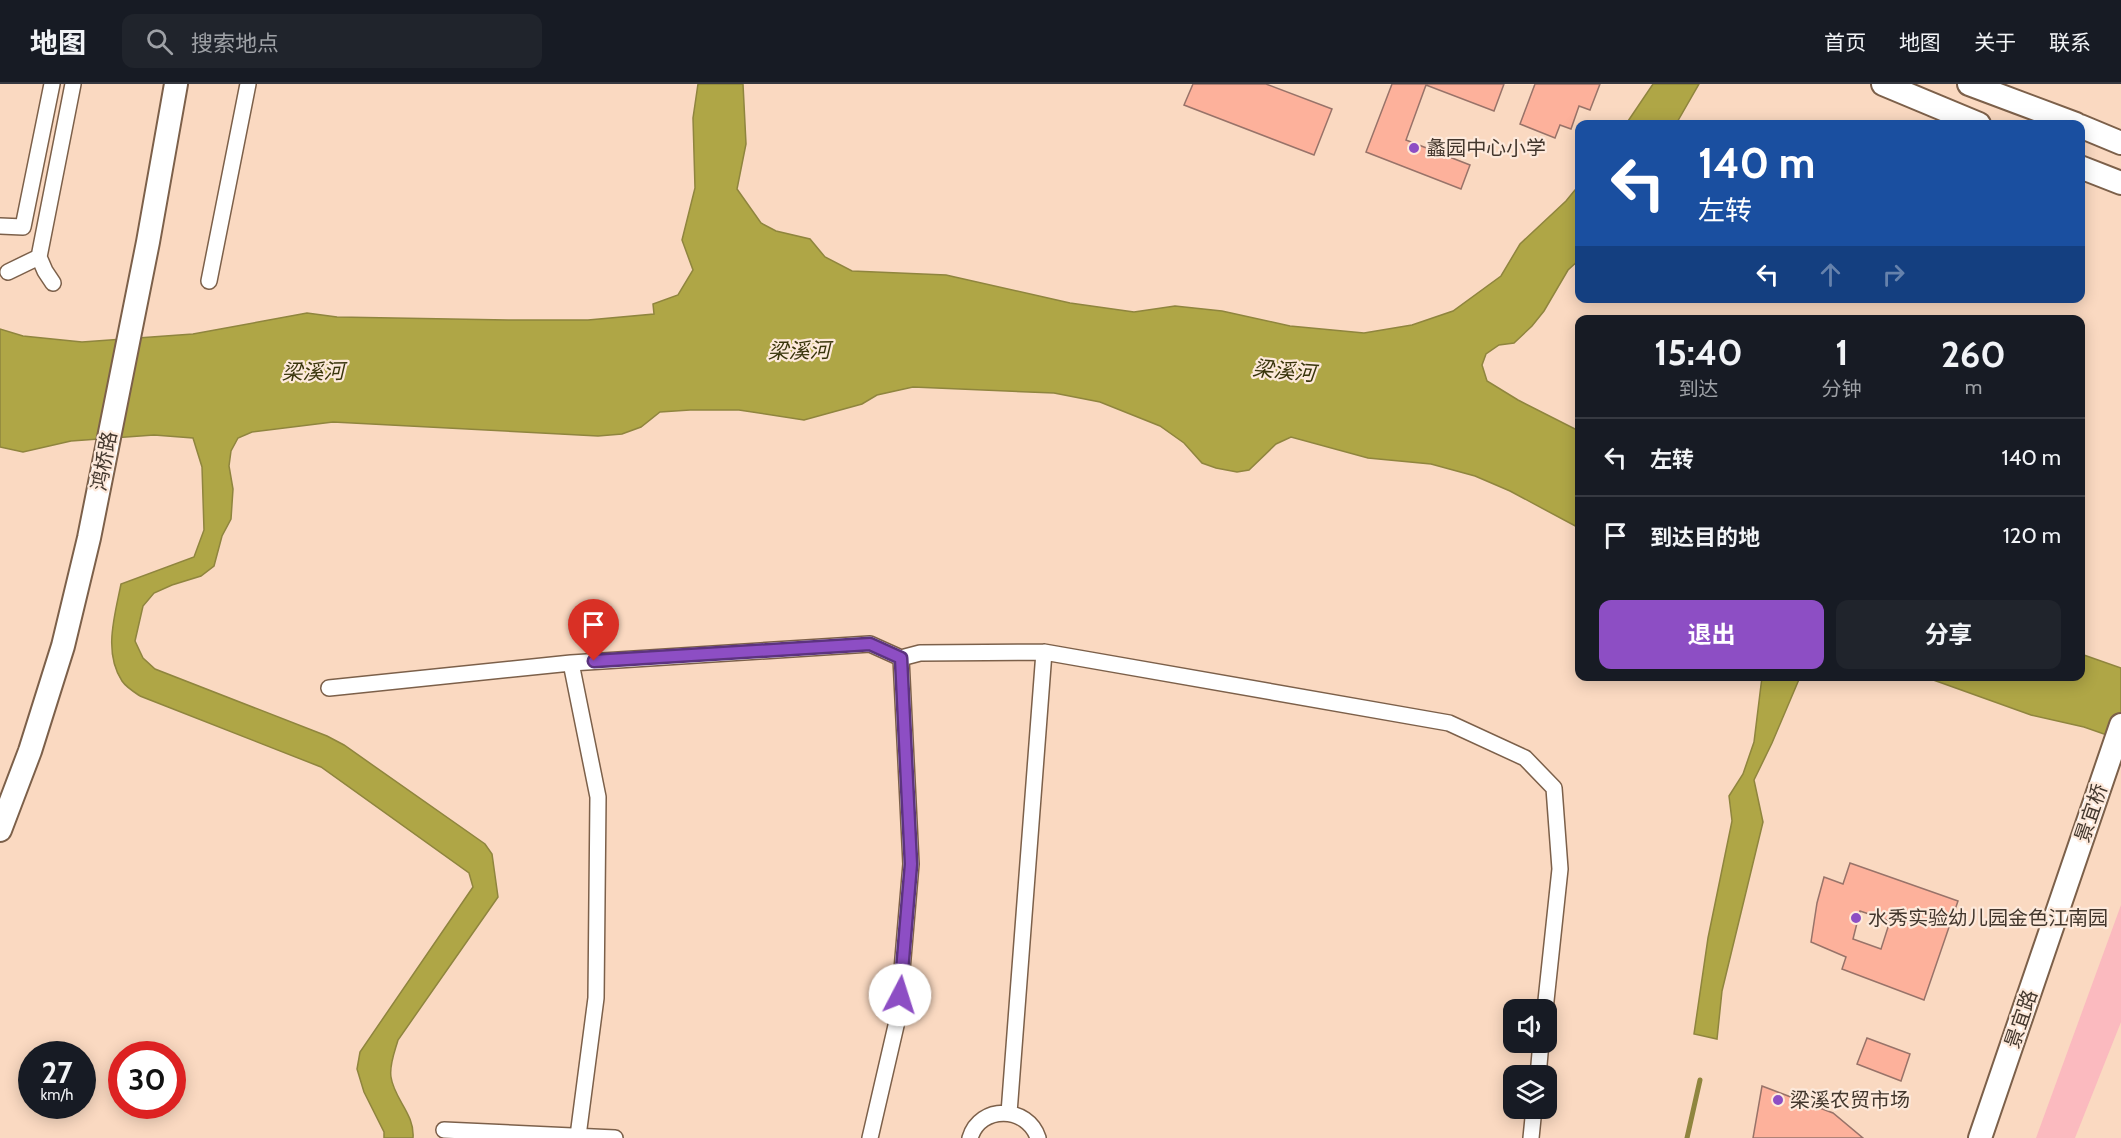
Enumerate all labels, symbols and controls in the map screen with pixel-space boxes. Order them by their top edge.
search box [122,14,542,68]
icon: search [143,25,176,58]
text: 地图 [30,26,86,60]
text: 搜索地点 [191,30,279,57]
text: 首页 [1824,30,1866,55]
text: 地图 [1899,30,1941,55]
text: 关于 [1974,30,2016,55]
text: 联系 [2049,30,2091,55]
place label: 蠡园中心小学 [1426,136,1546,160]
text: 140 m [1698,137,1815,189]
marker: 蠡园中心小学 [1407,141,1421,155]
icon: left [1599,144,1677,222]
text: 左转 [1698,194,1752,227]
icon: left [1751,258,1784,291]
icon: ahead [1814,258,1847,291]
icon: right [1877,258,1910,291]
text: 15:40 [1654,330,1743,374]
text: 1 [1835,330,1848,374]
text: 260 [1941,332,2006,376]
water label: 梁溪河 [767,337,835,364]
water label: 梁溪河 [1252,355,1320,386]
water label: 梁溪河 [281,358,349,385]
text: m [1965,375,1982,399]
text: 到达 [1678,377,1718,401]
text: 分钟 [1822,377,1862,401]
street label: 鸿桥路 [86,429,122,493]
icon: left [1599,441,1632,474]
text: 140 m [2002,444,2061,471]
text: 左转 [1650,446,1694,473]
icon: arrive [1599,519,1632,552]
text: 120 m [2003,522,2061,549]
text: 到达目的地 [1650,524,1760,551]
pin [568,599,619,661]
button: 退出 [1599,600,1824,669]
button: 分享 [1836,600,2061,669]
icon: arrive [577,608,610,641]
street label: 景宜桥 [2070,781,2112,845]
place label: 水秀实验幼儿园金色江南园 [1868,906,2108,930]
marker: 水秀实验幼儿园金色江南园 [1849,911,1863,925]
position arrow [868,963,932,1027]
street label: 景宜路 [2000,987,2042,1051]
map controls [1503,999,1557,1119]
button: sound [1503,999,1557,1053]
speed limit sign: 30 [108,1041,186,1119]
text: 27 [41,1054,73,1091]
button: layers [1503,1065,1557,1119]
text: km/h [41,1086,73,1104]
place label: 梁溪农贸市场 [1790,1088,1910,1112]
marker: 梁溪农贸市场 [1771,1093,1785,1107]

